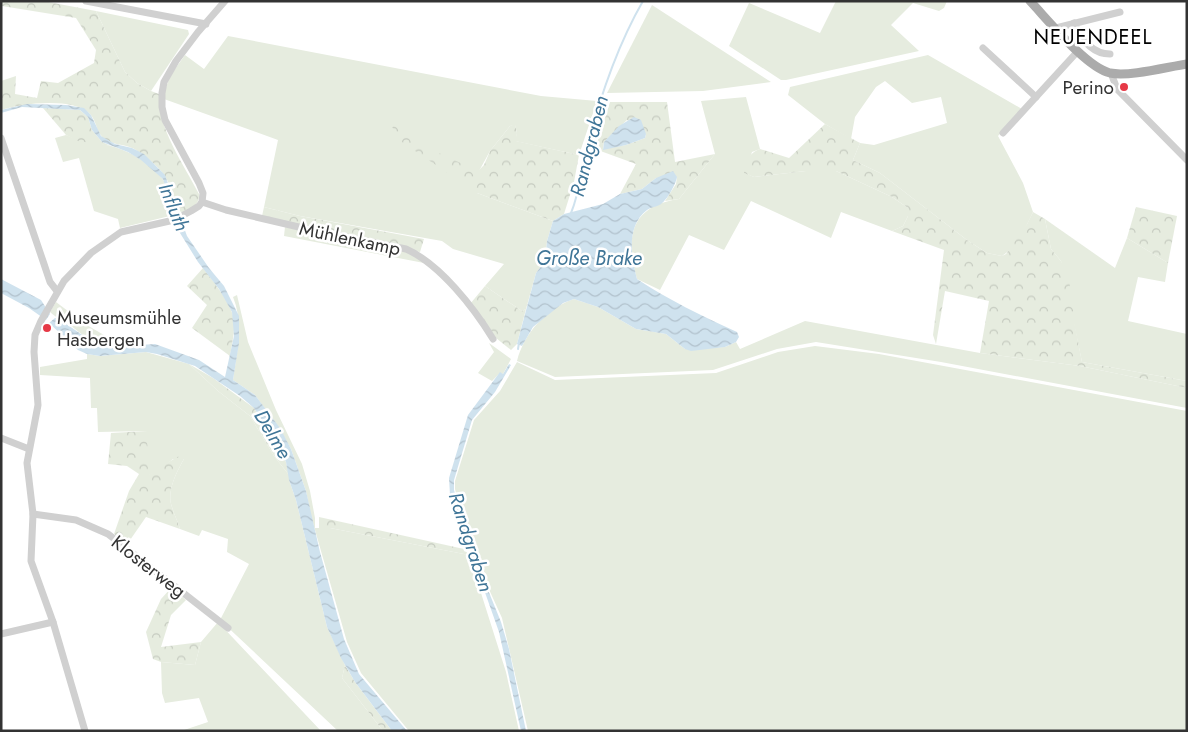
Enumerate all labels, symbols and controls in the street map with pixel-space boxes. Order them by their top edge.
district label: NEUENDEEL [1033,23,1153,52]
place label: Perino [1063,74,1114,101]
marker: Perino [1118,81,1130,93]
water label: Randgraben [563,93,616,200]
water label: Influth [151,179,196,236]
street label: Mühlenkamp [297,215,403,262]
water label: Große Brake [536,244,642,273]
place label: Museumsmühle Hasbergen [57,304,181,353]
marker: Museumsmühle Hasbergen [41,322,53,334]
water label: Delme [247,404,299,464]
water label: Randgraben [441,489,500,596]
street label: Klosterweg [106,529,192,604]

